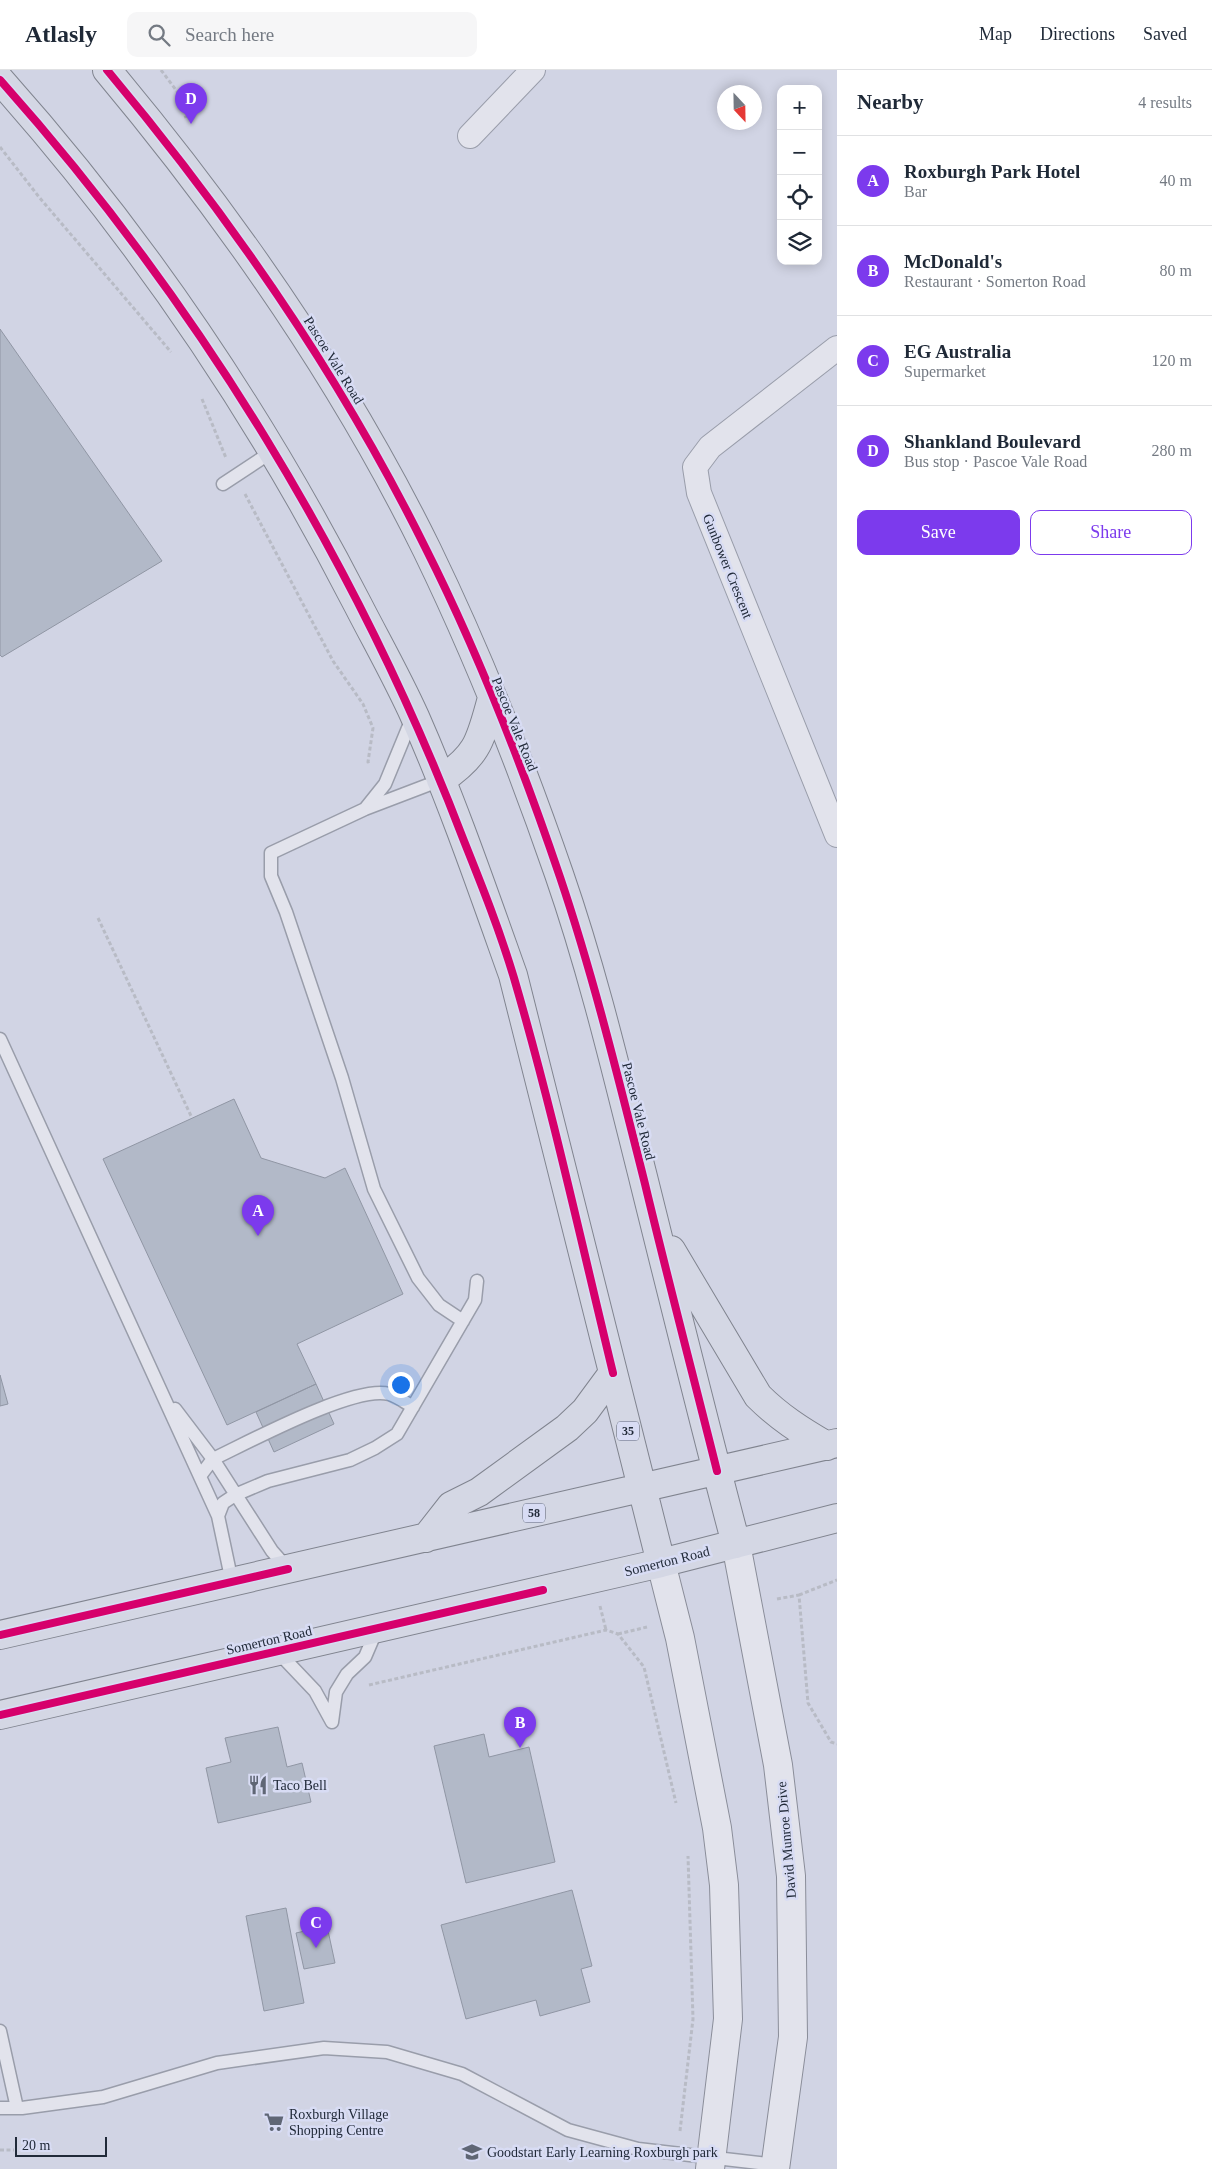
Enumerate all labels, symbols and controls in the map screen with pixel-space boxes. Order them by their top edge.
search box [127,12,477,57]
text: Atlasly [25,21,97,47]
icon: search [145,21,173,49]
text: Search here [185,24,274,45]
text: Map [979,24,1012,44]
text: Directions [1040,24,1115,44]
text: Saved [1143,24,1187,44]
pin: D [175,83,207,124]
north arrow [717,85,762,130]
map controls [777,85,822,265]
button: + [777,85,822,130]
text: Nearby [857,90,924,114]
text: 4 results [1138,94,1192,111]
button: − [777,130,822,175]
text: Roxburgh Park Hotel [904,161,1080,182]
text: A [867,172,879,189]
text: 40 m [1160,172,1192,189]
button: locate [777,175,822,220]
text: Bar [904,183,927,200]
button: layers [777,220,822,265]
text: McDonald's [904,251,1002,272]
text: B [868,262,878,279]
text: 80 m [1160,262,1192,279]
text: Restaurant · Somerton Road [904,273,1086,290]
street label: Pascoe Vale Road [301,314,366,407]
text: EG Australia [904,341,1011,362]
text: C [867,352,879,369]
text: 120 m [1152,352,1192,369]
text: Supermarket [904,363,986,380]
text: Shankland Boulevard [904,431,1081,452]
text: D [867,442,879,459]
text: 280 m [1152,442,1192,459]
text: Bus stop · Pascoe Vale Road [904,453,1087,470]
button: Save [857,510,1020,555]
button: Share [1030,510,1192,555]
street label: Gunbower Crescent [700,512,755,621]
street label: Pascoe Vale Road [489,675,540,773]
street label: Pascoe Vale Road [619,1061,658,1161]
pin: A [242,1195,274,1236]
your location [388,1372,414,1398]
road number: 35 [617,1422,639,1440]
road number: 58 [523,1504,545,1522]
street label: Somerton Road [623,1544,711,1579]
street label: Somerton Road [225,1623,313,1658]
pin: B [504,1707,536,1748]
restaurant icon: Taco Bell [247,1774,269,1796]
place label: Taco Bell [273,1778,327,1793]
street label: David Munroe Drive [774,1781,799,1899]
pin: C [300,1907,332,1948]
place label: Roxburgh Village Shopping Centre [289,2107,388,2138]
supermarket icon: Roxburgh Village Shopping Centre [263,2111,285,2133]
scale bar [15,2134,108,2157]
text: 20 m [22,2138,50,2153]
school or university icon: Goodstart Early Learning Roxburgh park [461,2141,483,2163]
place label: Goodstart Early Learning Roxburgh park [487,2145,718,2160]

